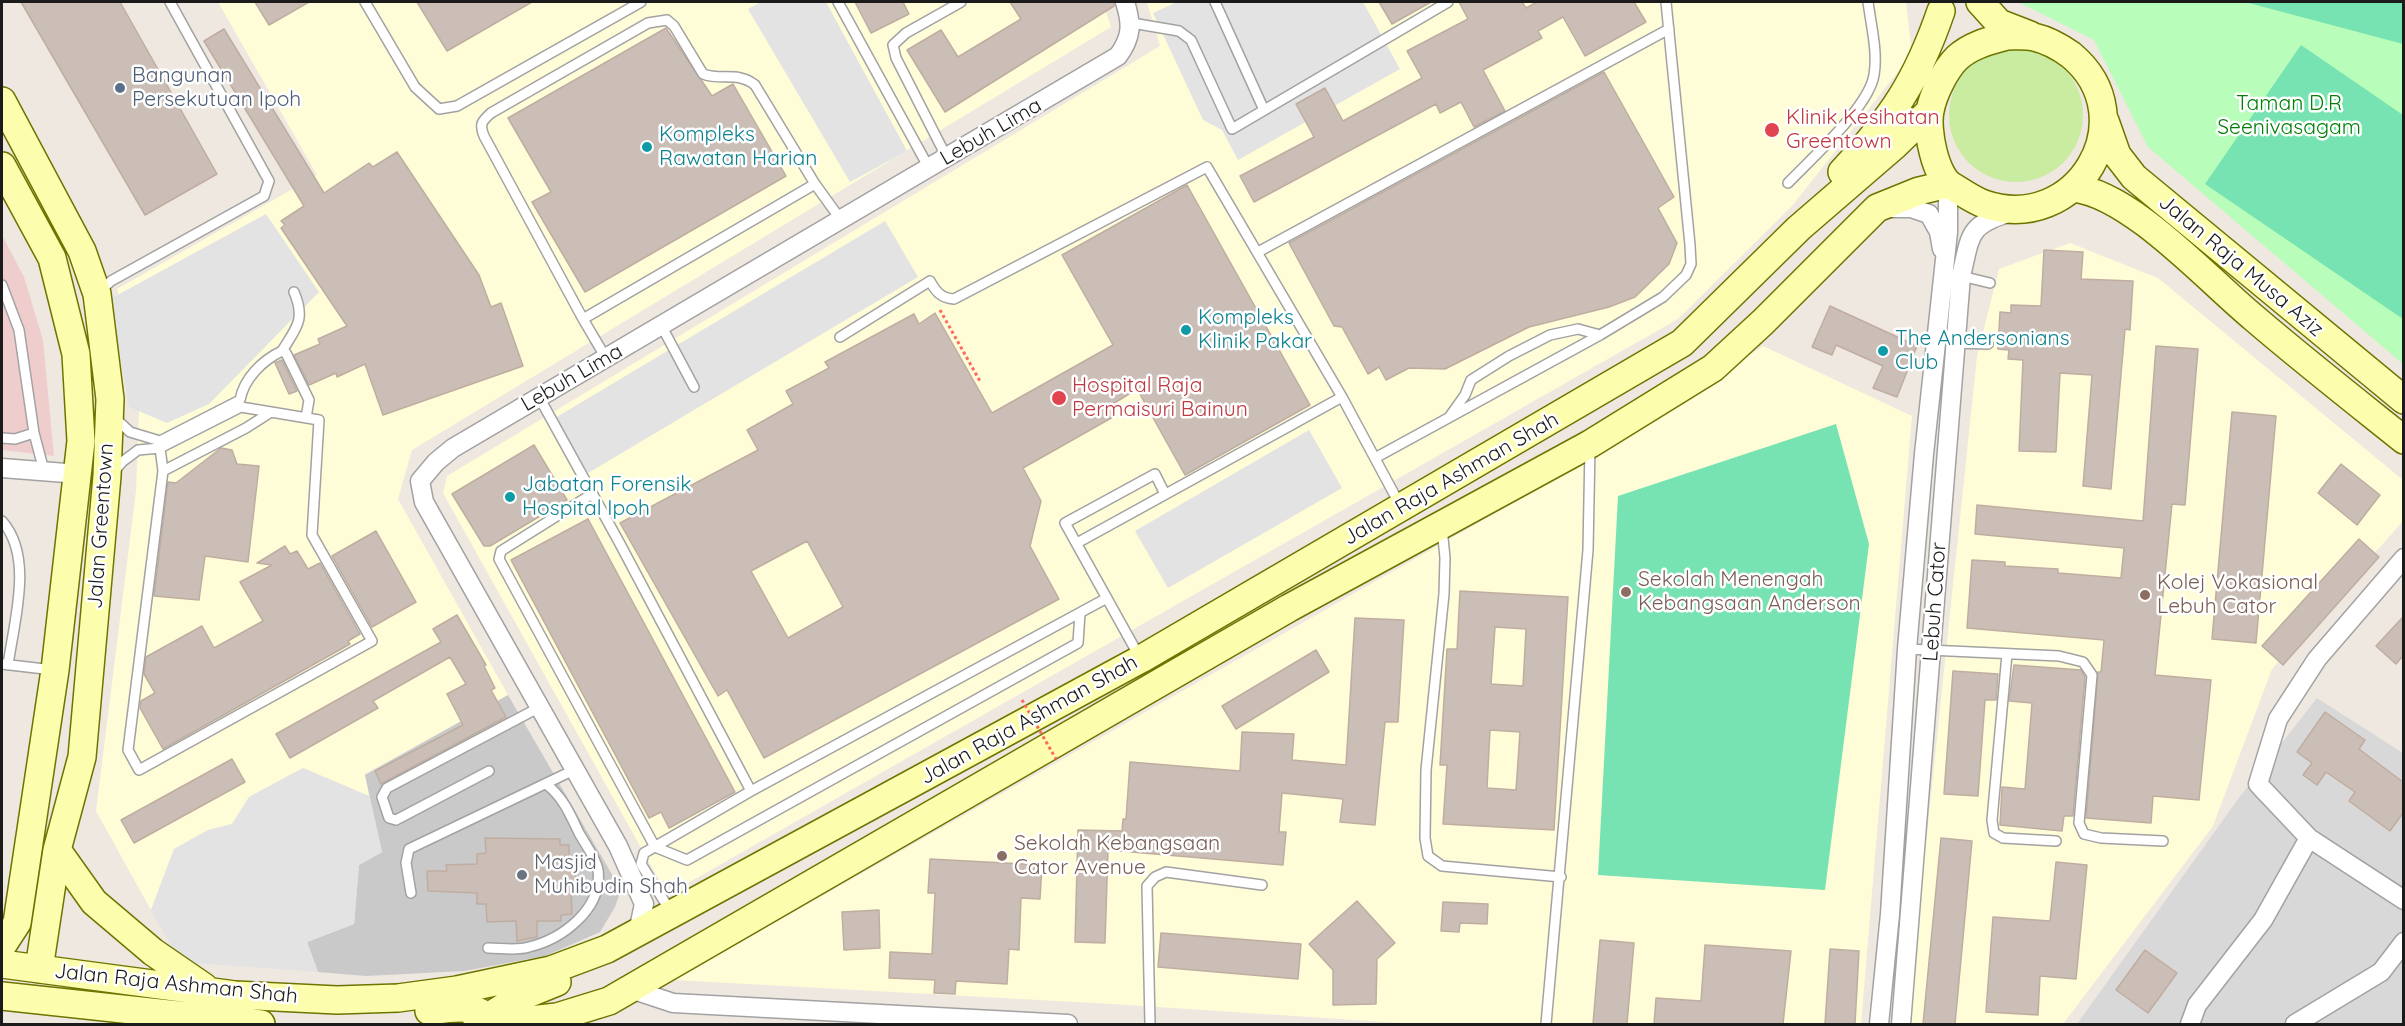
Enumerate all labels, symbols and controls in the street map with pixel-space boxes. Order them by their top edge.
place label: Bangunan Persekutuan Ipoh [132,63,301,113]
marker: Bangunan Persekutuan Ipoh [113,81,127,95]
park label: Taman D.R Seenivasagam [2217,91,2361,141]
street label: Lebuh Lima [936,93,1046,171]
place label: Klinik Kesihatan Greentown [1786,105,1940,155]
marker: Klinik Kesihatan Greentown [1763,121,1781,139]
place label: Kompleks Rawatan Harian [659,122,817,172]
marker: Kompleks Rawatan Harian [640,140,654,154]
street label: Jalan Raja Musa Aziz [2154,190,2328,342]
place label: Kompleks Klinik Pakar [1198,305,1312,355]
marker: Kompleks Klinik Pakar [1179,323,1193,337]
place label: The Andersonians Club [1895,326,2069,376]
street label: Lebuh Lima [517,339,627,417]
marker: The Andersonians Club [1876,344,1890,358]
place label: Hospital Raja Permaisuri Bainun [1072,373,1248,423]
marker: Hospital Raja Permaisuri Bainun [1050,389,1068,407]
street label: Jalan Raja Ashman Shah [1339,407,1563,551]
street label: Jalan Greentown [83,442,119,610]
place label: Jabatan Forensik Hospital Ipoh [522,472,691,522]
marker: Jabatan Forensik Hospital Ipoh [503,490,517,504]
street label: Lebuh Cator [1918,541,1952,663]
place label: Sekolah Menengah Kebangsaan Anderson [1638,567,1861,617]
place label: Kolej Vokasional Lebuh Cator [2157,570,2318,620]
marker: Sekolah Menengah Kebangsaan Anderson [1619,585,1633,599]
marker: Kolej Vokasional Lebuh Cator [2138,588,2152,602]
street label: Jalan Raja Ashman Shah [916,650,1142,790]
place label: Sekolah Kebangsaan Cator Avenue [1014,831,1220,881]
marker: Sekolah Kebangsaan Cator Avenue [995,849,1009,863]
place label: Masjid Muhibudin Shah [534,850,688,900]
marker: Masjid Muhibudin Shah [515,868,529,882]
street label: Jalan Raja Ashman Shah [53,959,299,1009]

